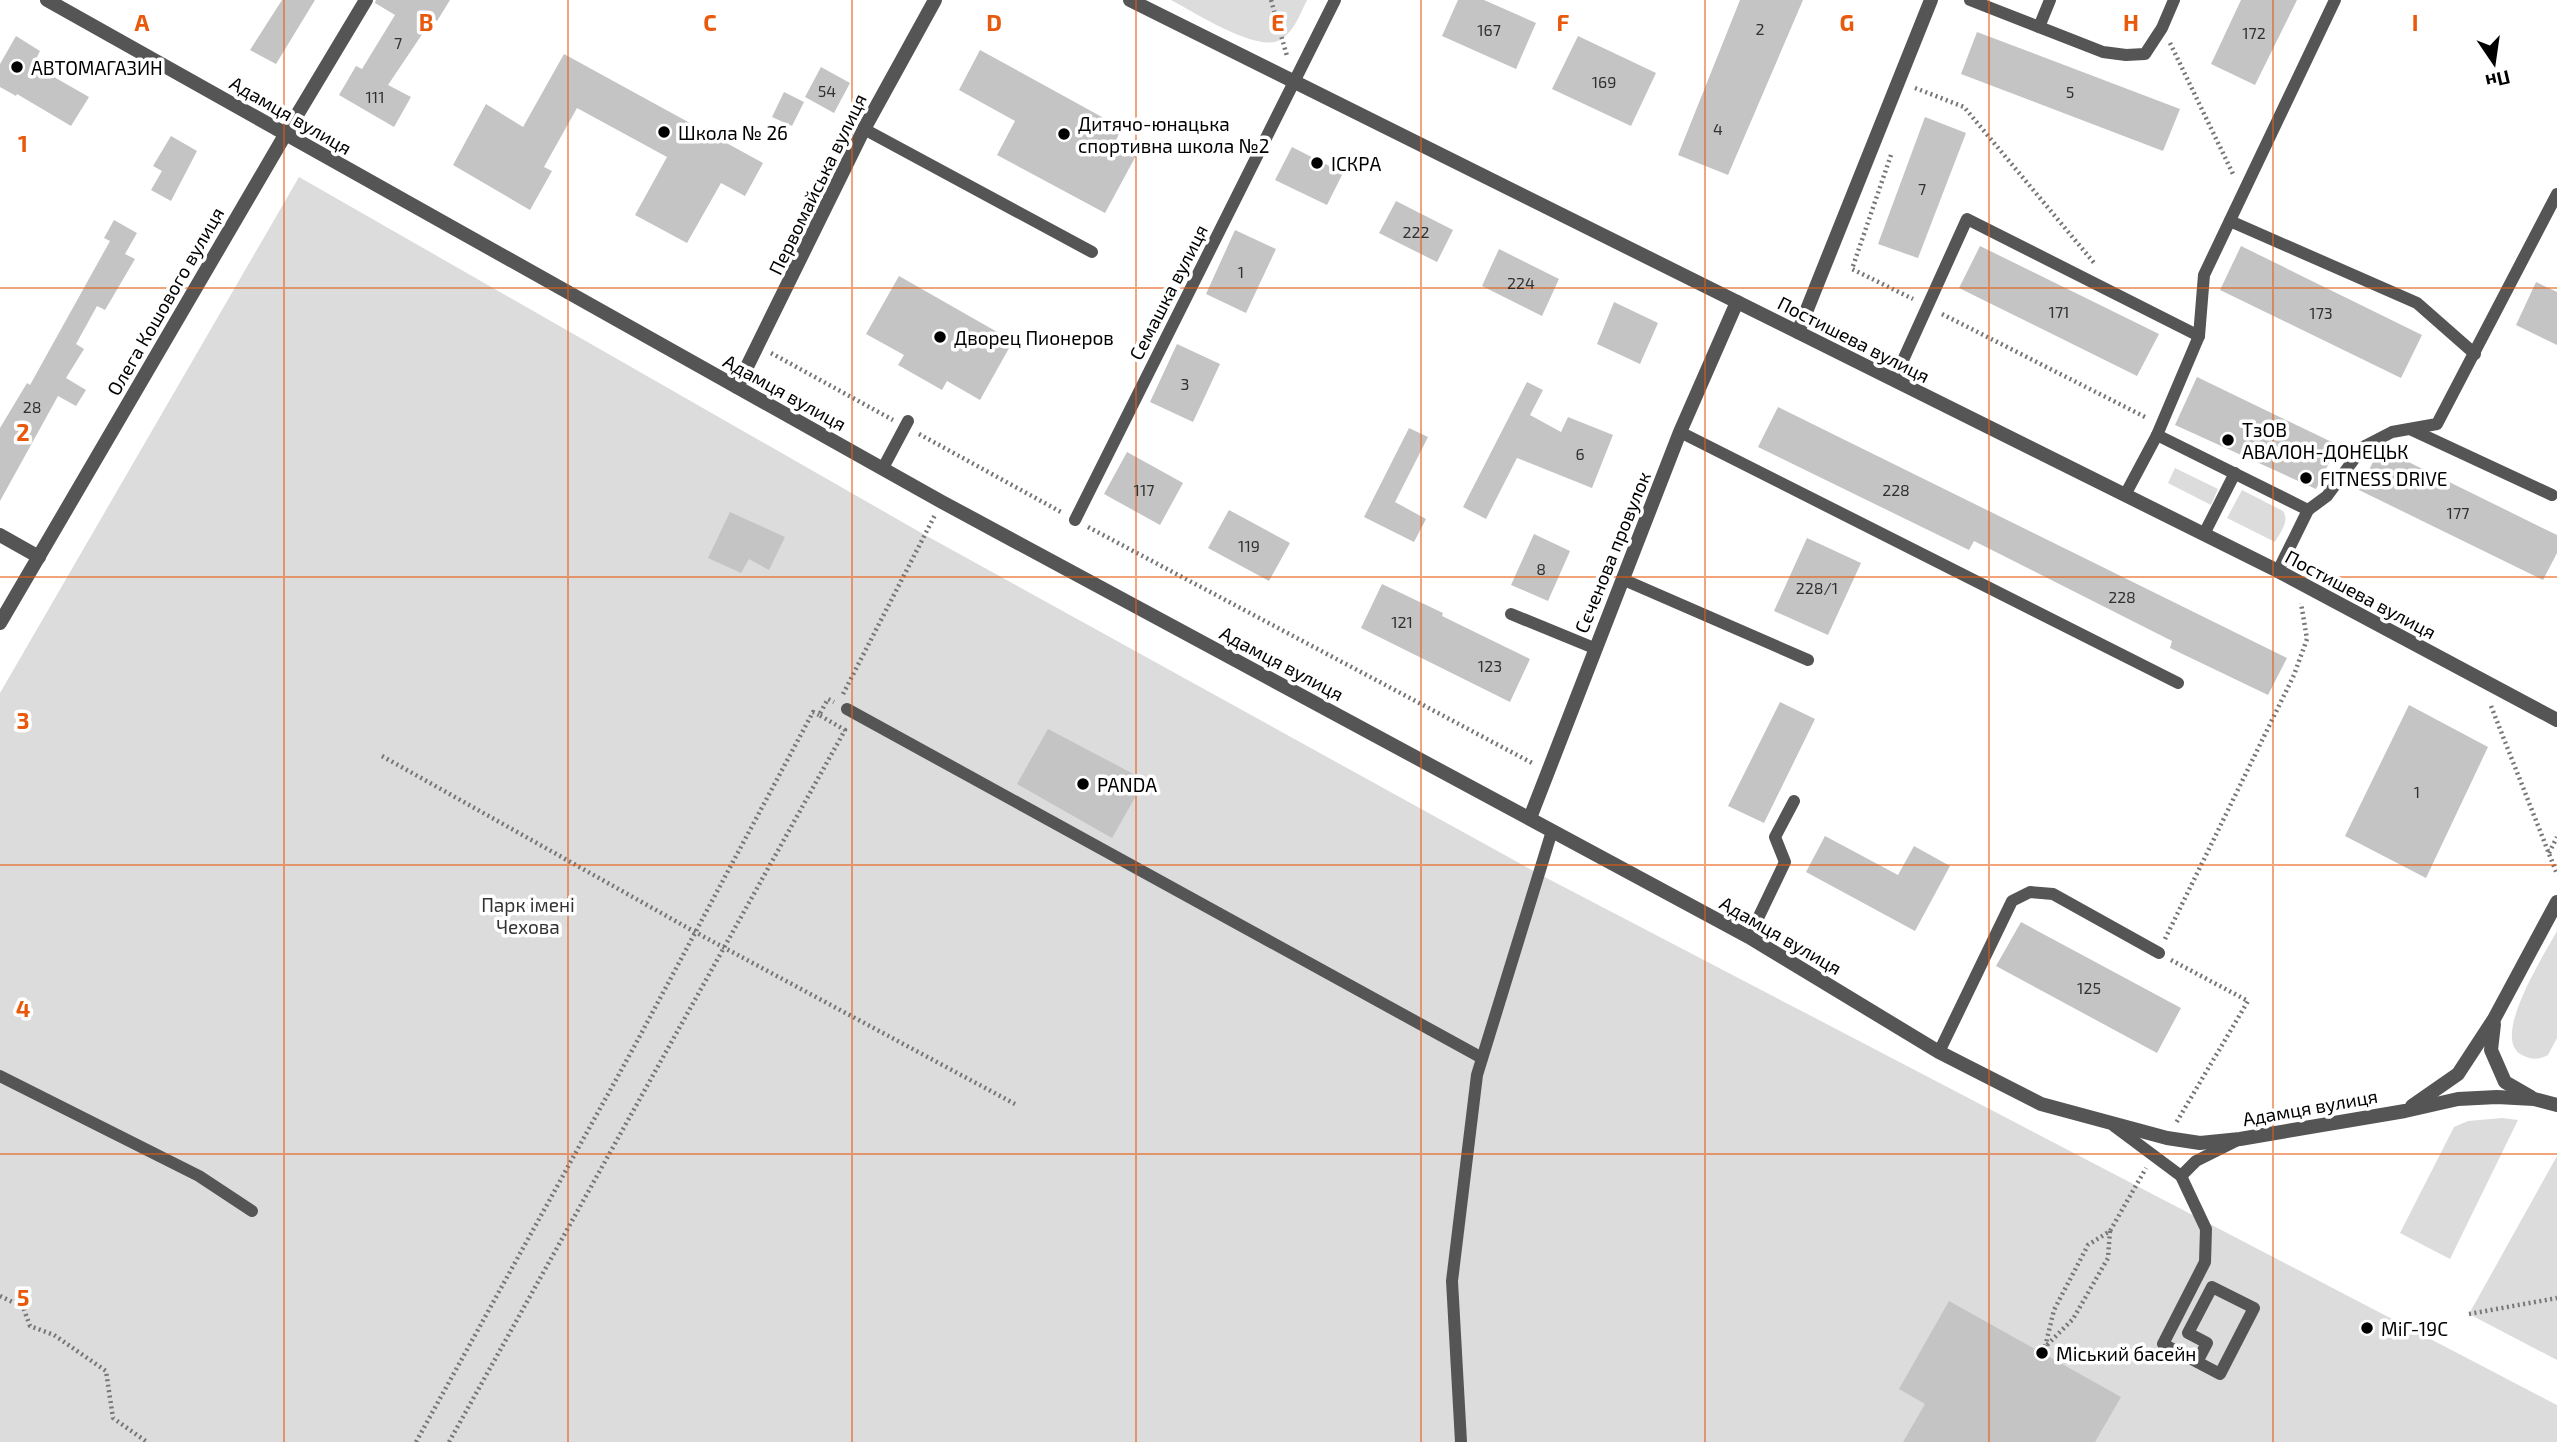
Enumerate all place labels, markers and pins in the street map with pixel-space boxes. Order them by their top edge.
place label: АВТОМАГАЗИН [31,56,163,79]
marker: АВТОМАГАЗИН [9,59,25,75]
place label: Дитячо-юнацька спортивна школа №2 [1078,112,1269,157]
place label: Школа № 26 [678,121,788,144]
marker: Школа № 26 [656,124,672,140]
marker: Дитячо-юнацька спортивна школа №2 [1056,126,1072,142]
place label: ІСКРА [1331,152,1381,175]
marker: ІСКРА [1309,155,1325,171]
place label: Дворец Пионеров [954,326,1114,349]
marker: Дворец Пионеров [932,329,948,345]
place label: ТзОВ АВАЛОН-ДОНЕЦЬК [2242,418,2409,463]
marker: ТзОВ АВАЛОН-ДОНЕЦЬК [2220,432,2236,448]
place label: FITNESS DRIVE [2320,467,2447,490]
marker: FITNESS DRIVE [2298,470,2314,486]
place label: PANDA [1097,773,1157,796]
marker: PANDA [1075,776,1091,792]
place label: МіГ-19С [2381,1317,2448,1340]
marker: МіГ-19С [2359,1320,2375,1336]
place label: Міський басейн [2056,1342,2196,1365]
marker: Міський басейн [2034,1345,2050,1361]

